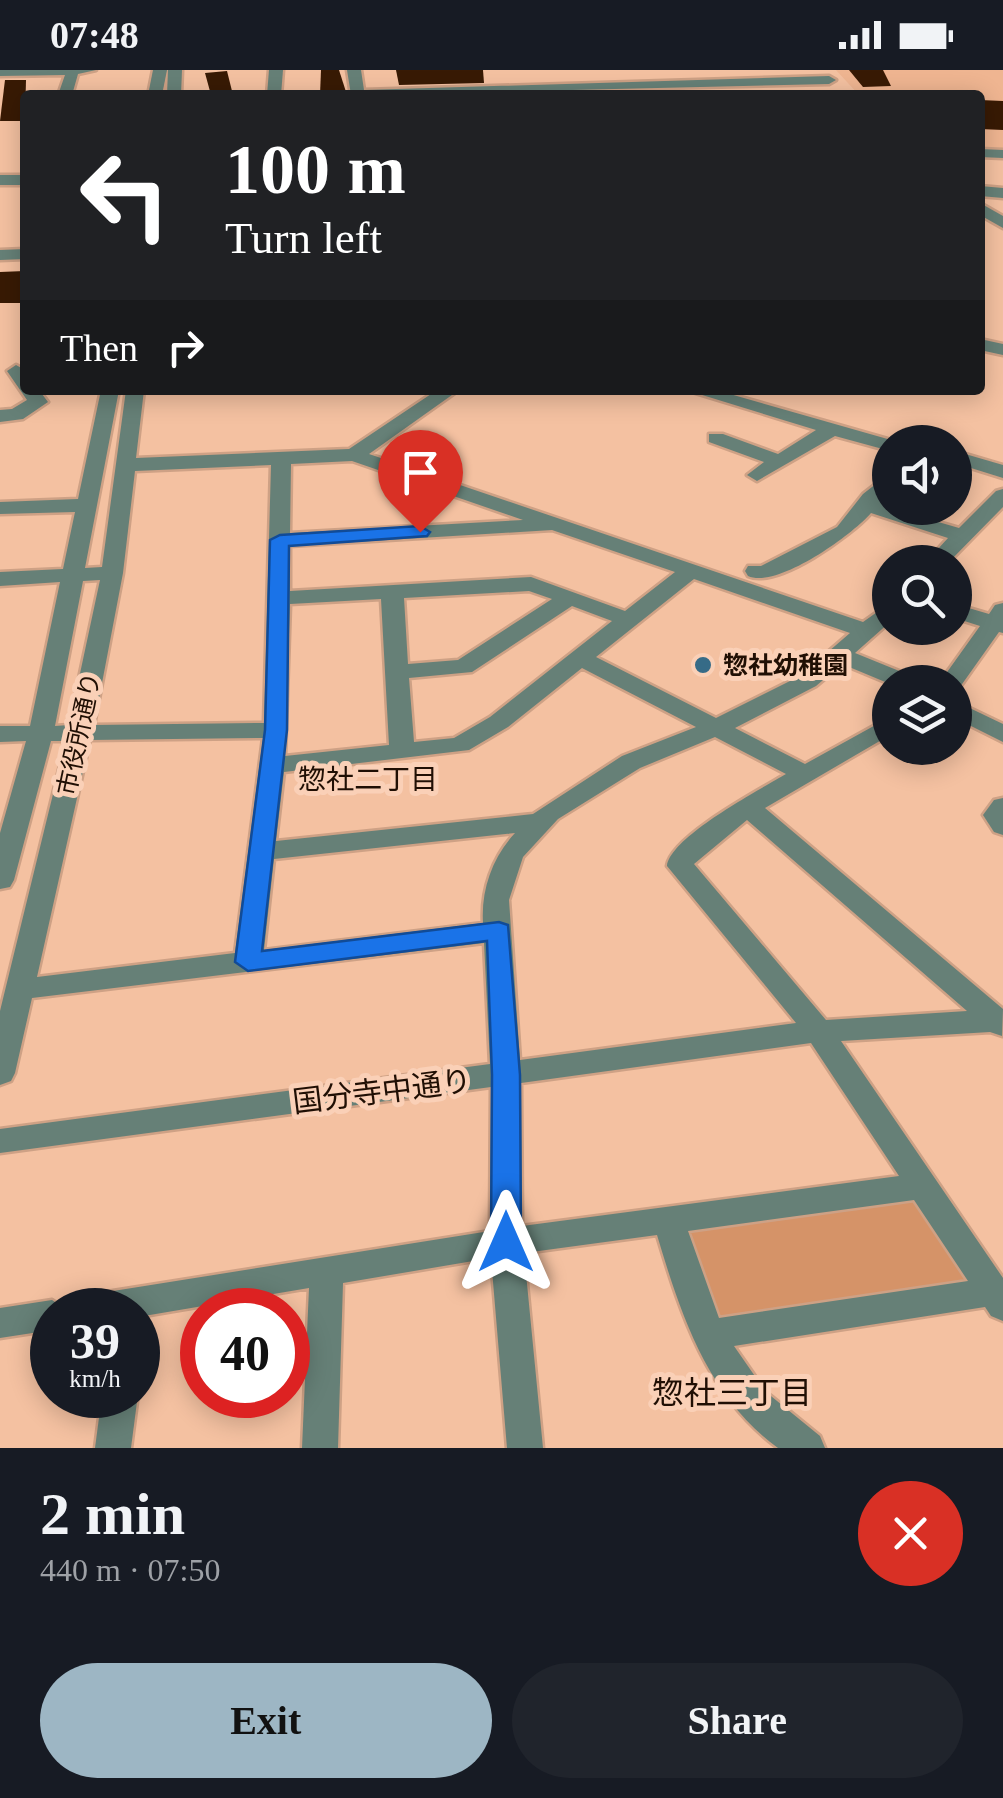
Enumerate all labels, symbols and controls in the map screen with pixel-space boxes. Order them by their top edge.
text: 07:48 [50,14,139,56]
icon: left [60,130,190,260]
text: 100 m [225,131,406,208]
text: Turn left [225,213,382,263]
icon: right [158,320,213,375]
text: Then [60,327,138,369]
map controls [872,425,972,765]
button: sound [872,425,972,525]
pin [378,430,463,533]
icon: arrive [393,445,448,500]
button: search [872,545,972,645]
place label: 惣社幼稚園 [723,652,848,679]
marker: 惣社幼稚園 [692,654,714,676]
button: layers [872,665,972,765]
street label: 市役所通り [53,670,105,798]
district label: 惣社二丁目 [298,764,438,795]
street label: 国分寺中通り [291,1064,473,1118]
position arrow [454,1190,558,1294]
speed limit sign: 40 [180,1288,310,1418]
text: 39 [70,1313,120,1369]
text: km/h [69,1365,121,1392]
district label: 惣社三丁目 [652,1375,812,1411]
text: 2 min [40,1481,185,1547]
button: close [858,1481,963,1586]
text: 440 m · 07:50 [40,1552,220,1588]
button: Exit [40,1663,492,1778]
button: Share [512,1663,963,1778]

